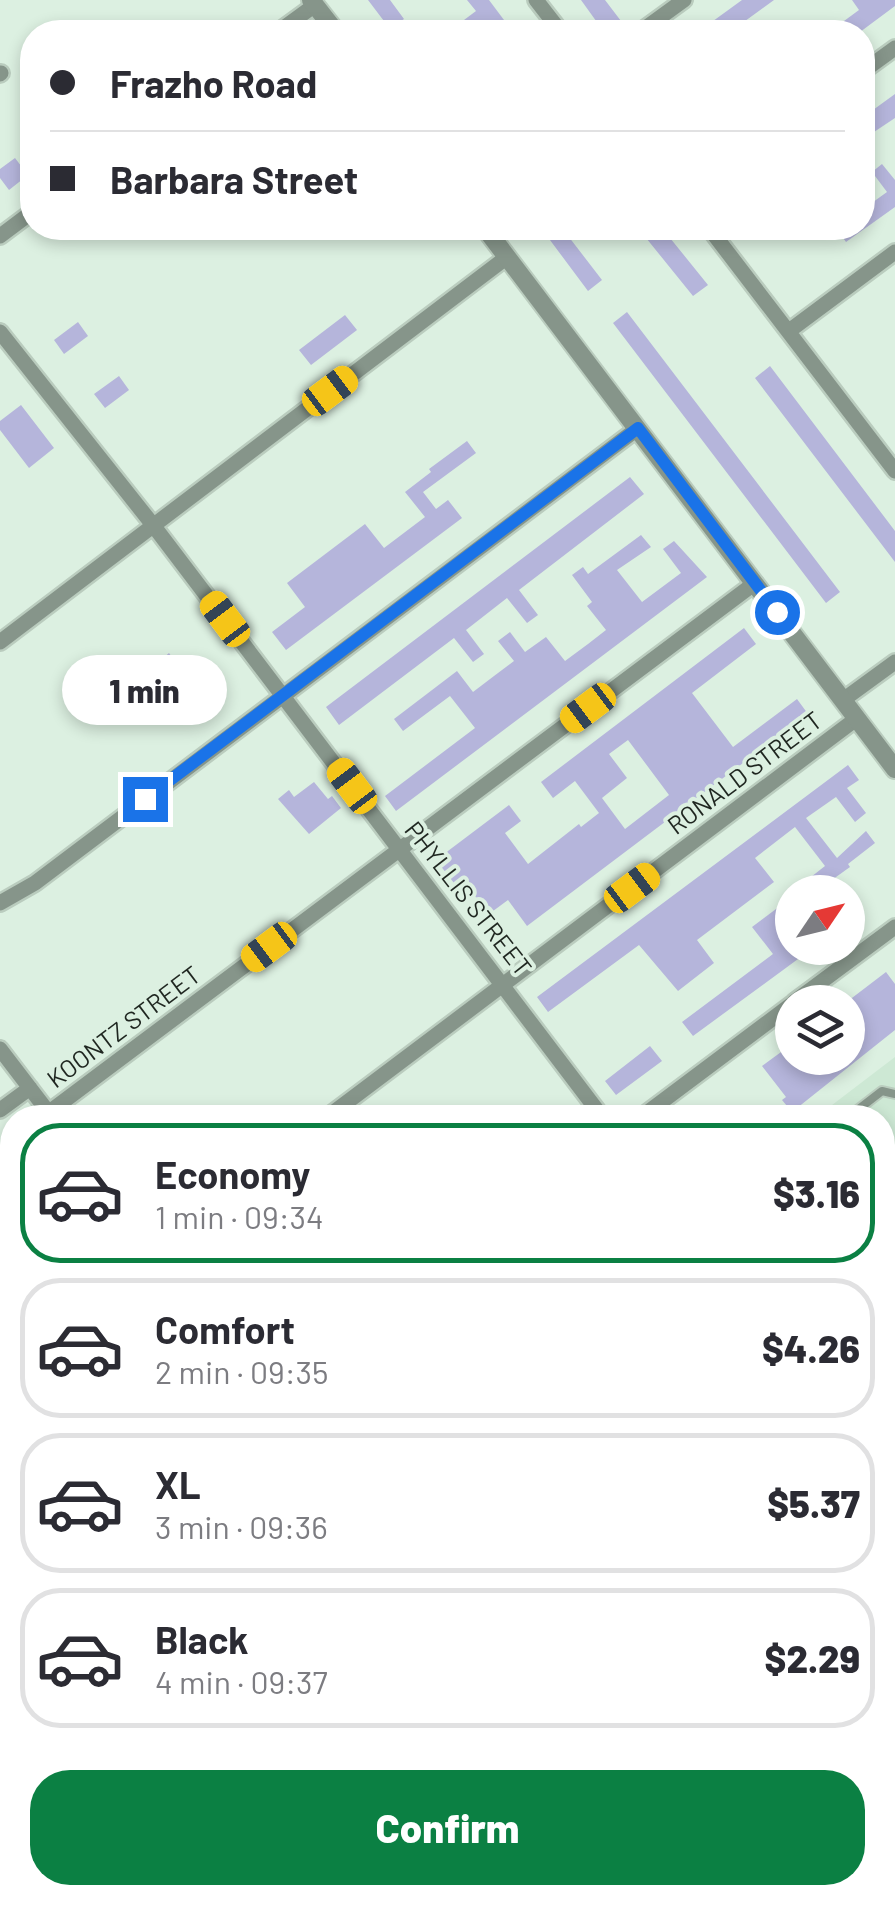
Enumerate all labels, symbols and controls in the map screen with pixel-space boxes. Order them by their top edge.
text: Frazho Road [110,60,317,106]
text: Barbara Street [110,156,358,202]
car [297,361,363,421]
car [195,586,255,652]
route start [755,590,800,635]
callout: 1 min [62,654,228,724]
text: 1 min [109,671,180,709]
car [555,678,621,738]
street label: RONALD STREET [661,704,827,840]
car [322,753,382,819]
route end [123,777,168,822]
street label: PHYLLIS STREET [399,815,539,981]
car [599,858,665,918]
north arrow [775,875,865,965]
map controls [775,875,865,1075]
car [236,917,302,977]
street label: KOONTZ STREET [40,959,206,1093]
button: layers [775,985,865,1075]
icon: car [35,1148,125,1238]
text: Economy [155,1151,310,1197]
text: $3.16 [773,1170,860,1216]
text: 1 min · 09:34 [155,1197,324,1235]
icon: car [35,1303,125,1393]
text: Comfort [155,1306,295,1352]
text: $4.26 [762,1325,860,1371]
text: 2 min · 09:35 [155,1352,328,1390]
icon: car [35,1458,125,1548]
text: XL [155,1461,201,1507]
text: $5.37 [767,1480,860,1526]
text: 3 min · 09:36 [155,1507,328,1545]
icon: car [35,1613,125,1703]
text: Black [155,1616,249,1662]
text: $2.29 [765,1635,860,1681]
text: 4 min · 09:37 [155,1662,328,1700]
button: Confirm [30,1770,865,1885]

